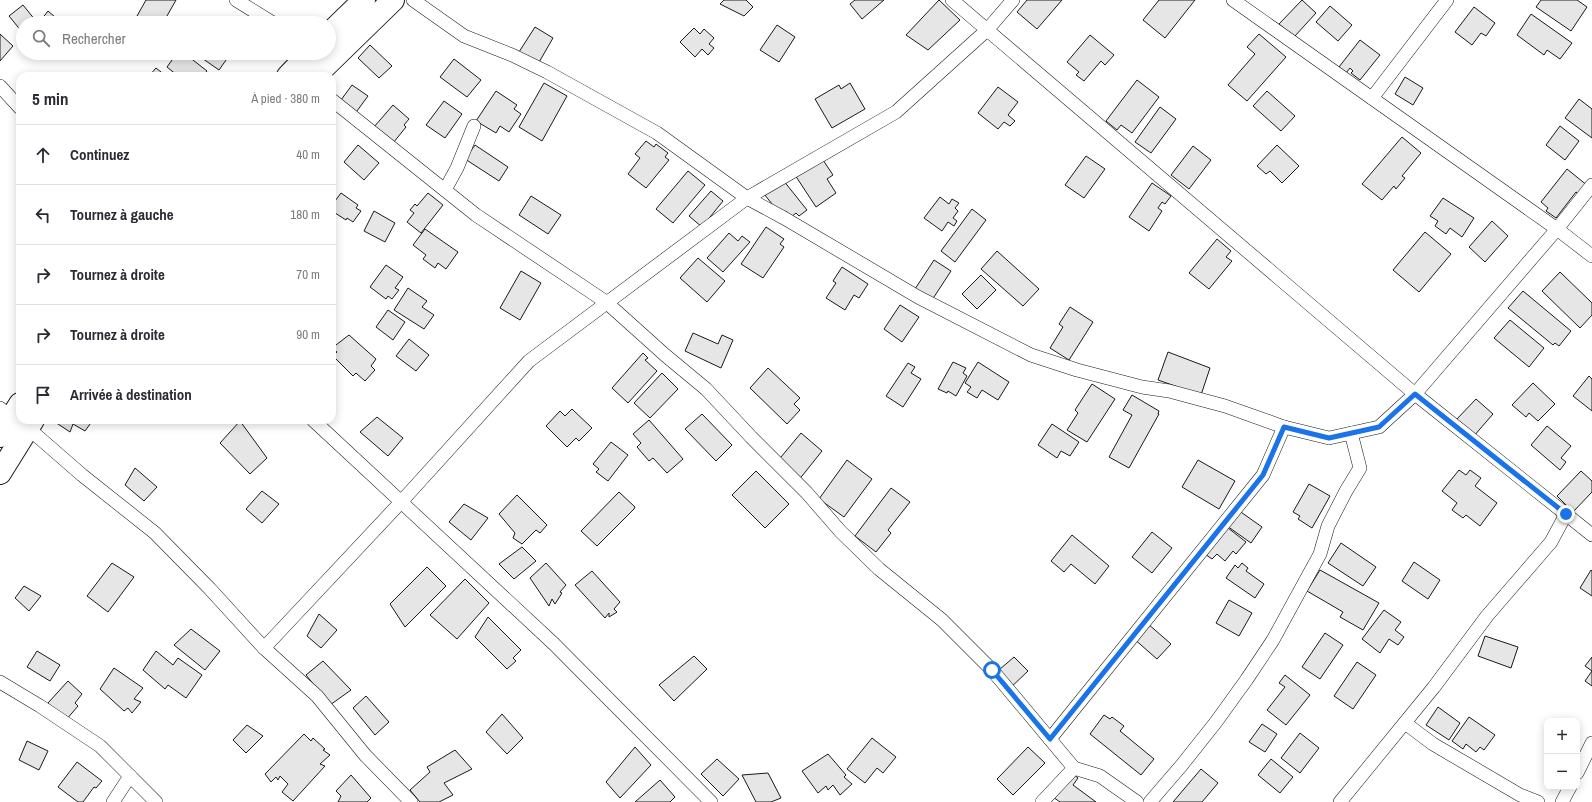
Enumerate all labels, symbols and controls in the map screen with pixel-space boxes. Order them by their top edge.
search box [16,16,336,60]
icon: search [30,27,52,49]
text: Rechercher [62,28,126,49]
text: 5 min [32,87,68,110]
text: À pied · 380 m [251,90,320,107]
icon: ahead [32,144,54,166]
text: Continuez [70,144,129,165]
text: 40 m [296,146,320,163]
icon: left [32,204,54,226]
text: Tournez à gauche [70,204,174,225]
text: 180 m [290,206,320,223]
icon: right [32,264,54,286]
text: Tournez à droite [70,264,165,285]
text: 70 m [296,266,320,283]
icon: right [32,324,54,346]
text: Tournez à droite [70,324,165,345]
text: 90 m [296,326,320,343]
icon: arrive [32,384,54,406]
text: Arrivée à destination [70,384,192,405]
route end [1557,505,1575,523]
route start [983,661,1001,679]
map controls [1544,718,1580,790]
button: + [1544,718,1580,754]
button: − [1544,754,1580,790]

